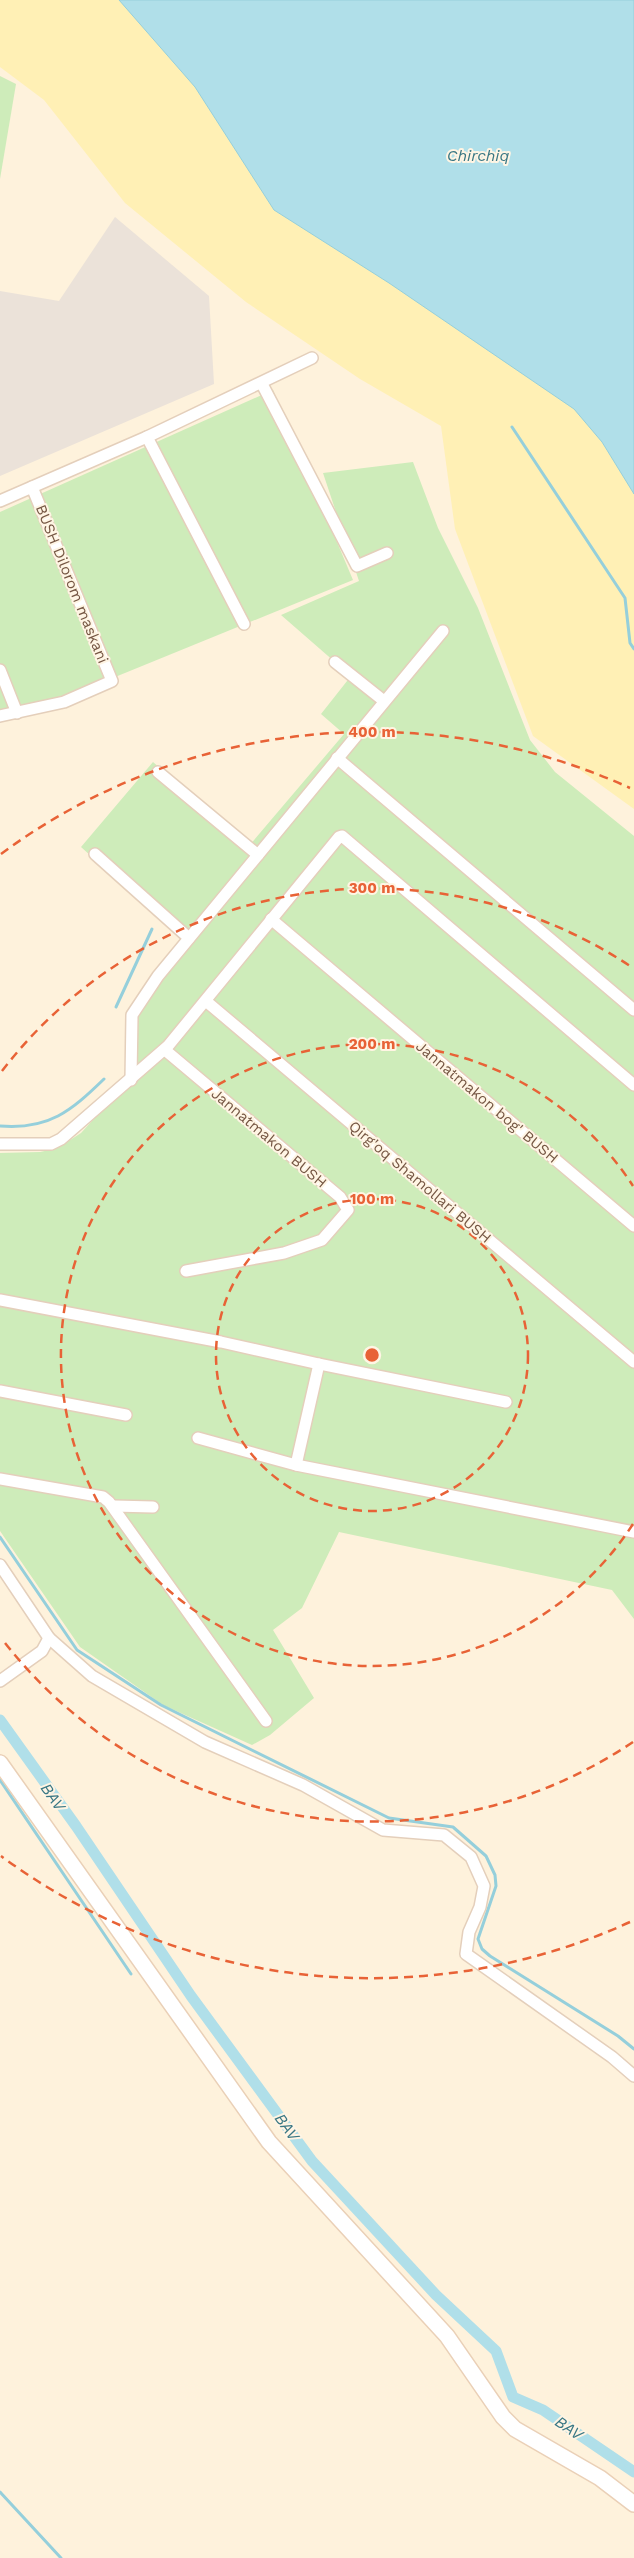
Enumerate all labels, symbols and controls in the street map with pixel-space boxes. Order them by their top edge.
water label: Chirchiq [447,146,509,165]
street label: BUSH Dilorom maskani [32,502,112,666]
text: 400 m [348,723,396,741]
text: 300 m [349,879,395,897]
text: 200 m [349,1035,395,1053]
street label: Jannatmakon bog' BUSH [412,1037,562,1167]
street label: Jannatmakon BUSH [208,1084,330,1192]
street label: Qirg'oq Shamollari BUSH [345,1117,495,1247]
text: 100 m [350,1190,394,1208]
centre of rings [363,1346,381,1364]
water label: BAV [37,1780,70,1816]
water label: BAV [271,2110,304,2146]
water label: BAV [552,2412,588,2445]

